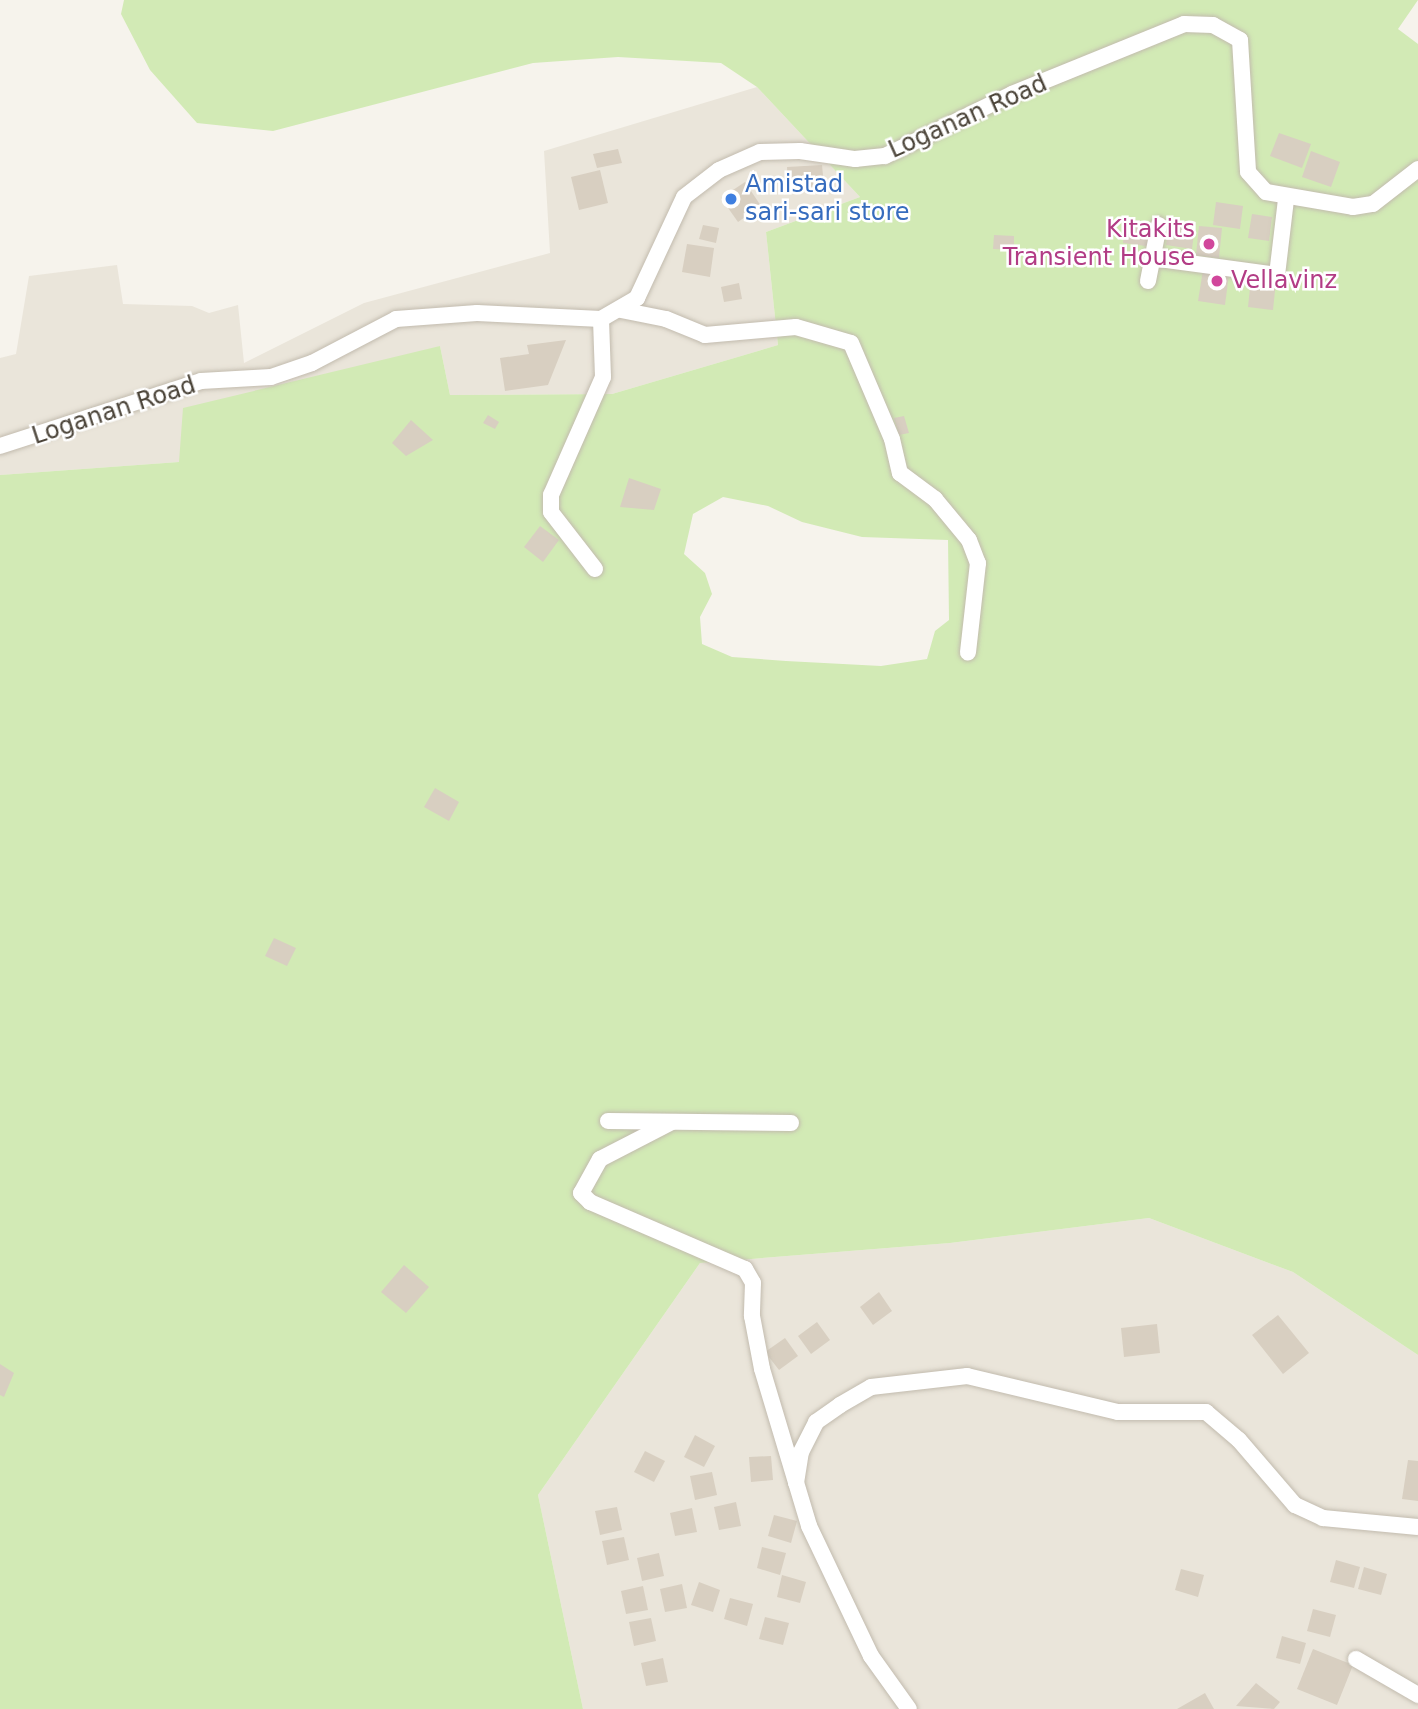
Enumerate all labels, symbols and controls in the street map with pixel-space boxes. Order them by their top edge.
street label: Loganan Road [884,69,1052,165]
place label: Amistad sari-sari store [745,171,909,227]
marker: Amistad sari-sari store [723,191,739,207]
place label: Kitakits Transient House [1003,216,1195,272]
marker: Kitakits Transient House [1201,236,1217,252]
place label: Vellavinz [1231,267,1337,295]
marker: Vellavinz [1209,273,1225,289]
street label: Loganan Road [28,371,200,451]

